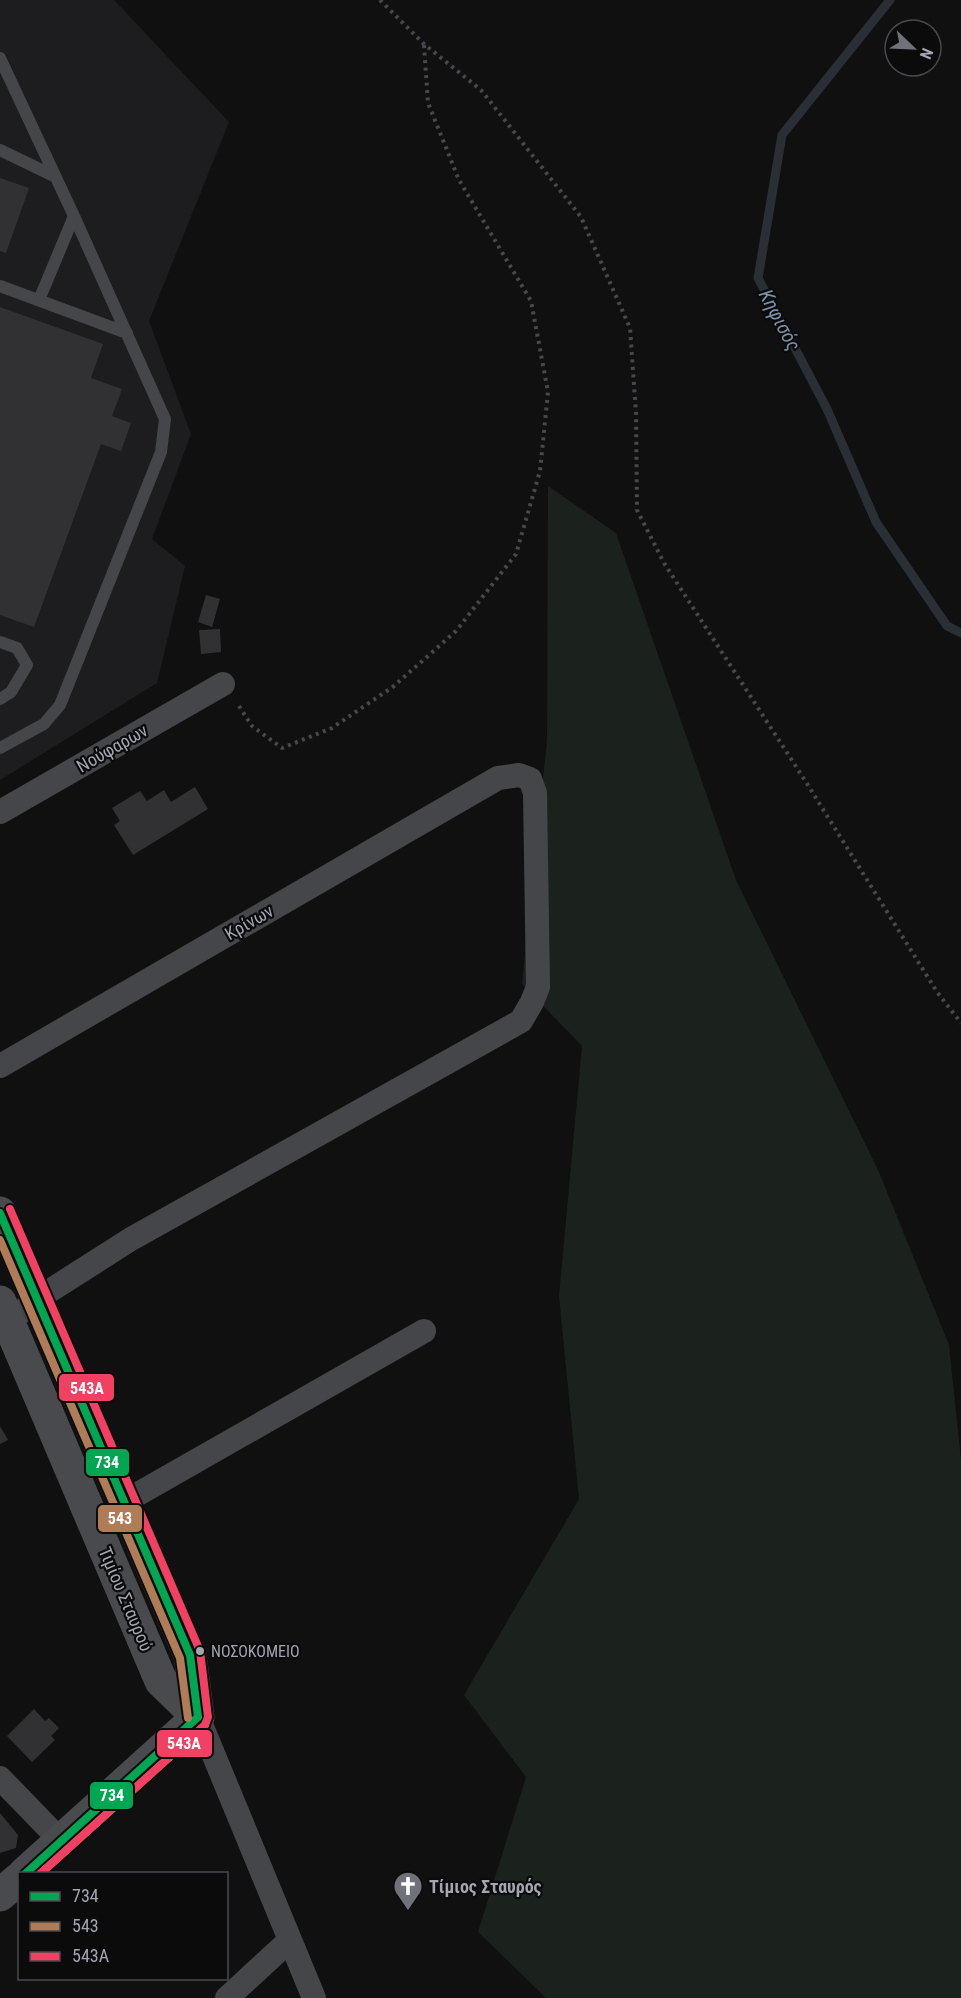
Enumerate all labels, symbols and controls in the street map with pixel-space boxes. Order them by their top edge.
north arrow [883,18,943,78]
text: N [916,45,937,62]
water label: Κηφισός [754,285,806,355]
street label: Νούφαρων [73,719,151,777]
street label: Κρίνων [221,900,277,944]
line badge: 543A [58,1373,115,1402]
text: 543A [70,1379,104,1398]
line badge: 734 [85,1448,130,1477]
text: 734 [95,1453,119,1472]
line badge: 543 [97,1504,143,1533]
text: 543 [108,1509,132,1528]
street label: Τιμίου Σταυρού [95,1544,157,1654]
place label: ΝΟΣΟΚΟΜΕΙΟ [211,1642,300,1661]
marker: ΝΟΣΟΚΟΜΕΙΟ [194,1645,206,1657]
line badge: 543A [156,1729,213,1758]
text: 543A [167,1734,201,1753]
line badge: 734 [89,1781,134,1810]
text: 734 [100,1786,124,1805]
church icon: Τίμιος Σταυρός [392,1870,424,1912]
legend [18,1872,228,1980]
place label: Τίμιος Σταυρός [429,1876,542,1897]
text: 734 [72,1885,99,1906]
text: 543 [72,1915,99,1936]
text: 543A [72,1945,110,1966]

